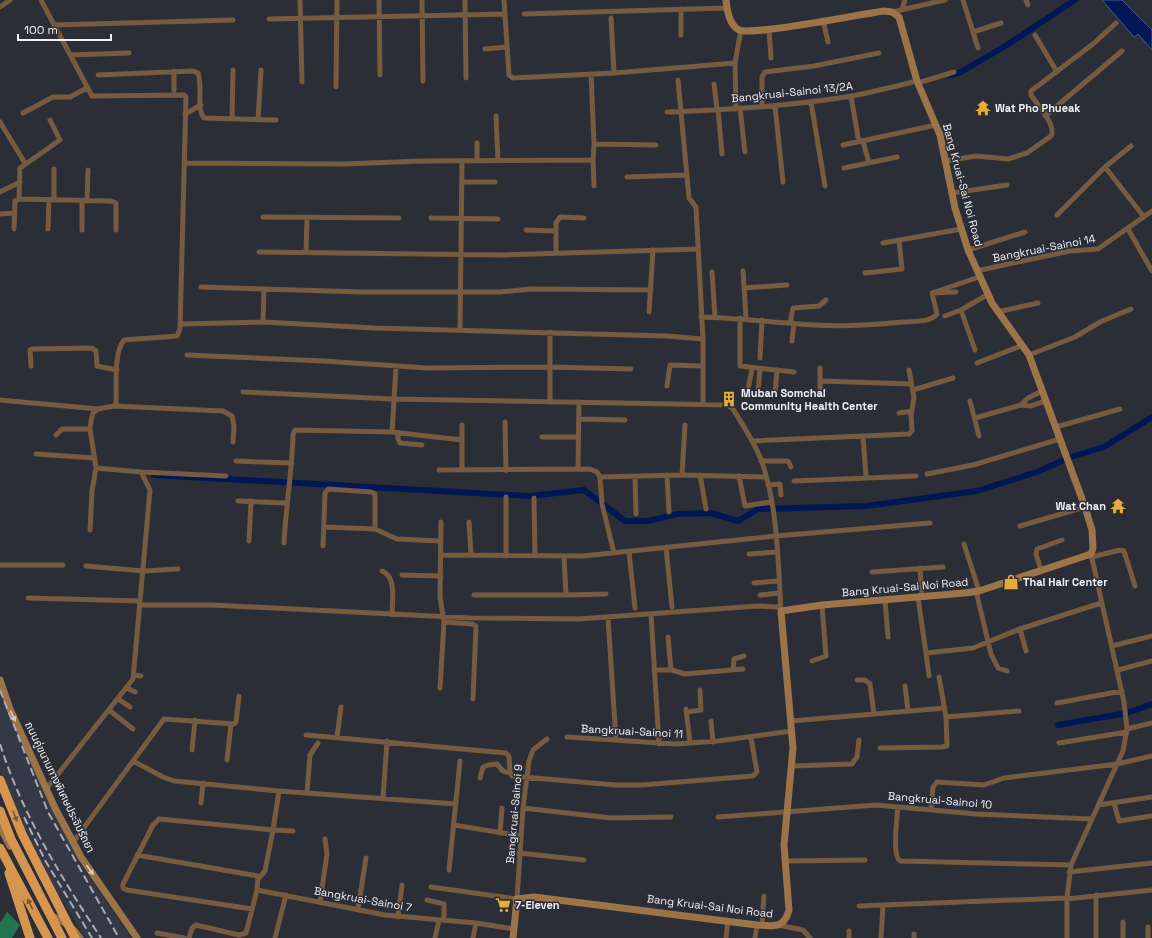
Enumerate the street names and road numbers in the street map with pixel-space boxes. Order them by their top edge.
street label: Bangkruai-Sainoi 13/2A [731,79,853,105]
street label: Bang Kruai-Sai Noi Road [940,122,986,248]
street label: Bangkruai-Sainoi 14 [991,231,1097,265]
street label: Bang Kruai-Sai Noi Road [841,574,969,600]
street label: ถนนคู่ขนานทางพิเศษประจิมรัถยา [22,719,98,855]
street label: Bangkruai-Sainoi 11 [581,721,683,741]
street label: Bangkruai-Sainoi 9 [503,763,525,864]
street label: Bangkruai-Sainoi 10 [887,788,993,812]
street label: Bangkruai-Sainoi 7 [313,883,413,915]
street label: Bang Kruai-Sai Noi Road [646,891,774,921]

